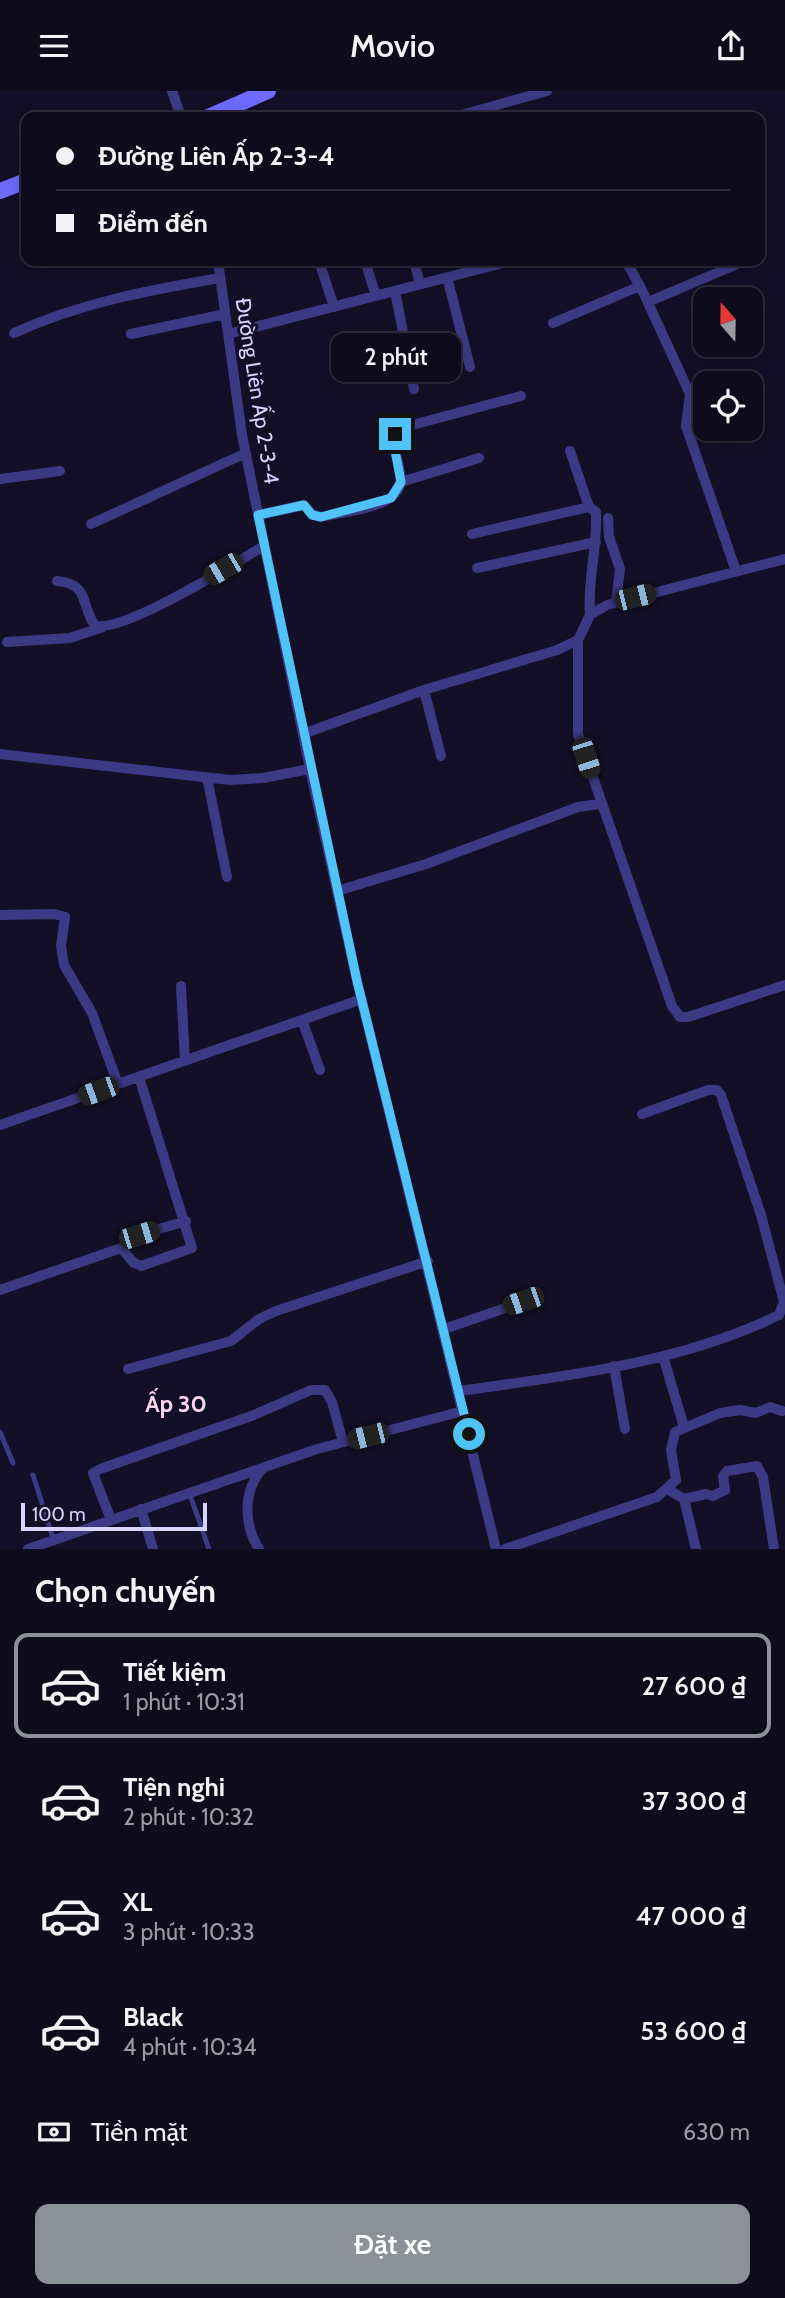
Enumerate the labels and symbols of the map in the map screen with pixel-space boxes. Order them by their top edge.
north arrow [693,287,763,357]
street label: Đường Liên Ấp 2-3-4 [230,296,288,486]
callout: 2 phút [330,333,460,381]
route end [379,418,411,450]
car [200,549,247,589]
car [613,582,658,612]
car [570,735,603,781]
car [75,1074,122,1108]
car [116,1219,163,1251]
car [500,1284,547,1318]
district label: Ấp 30 [145,1388,207,1418]
route start [453,1418,485,1450]
car [346,1421,391,1451]
scale bar [21,1500,206,1532]

